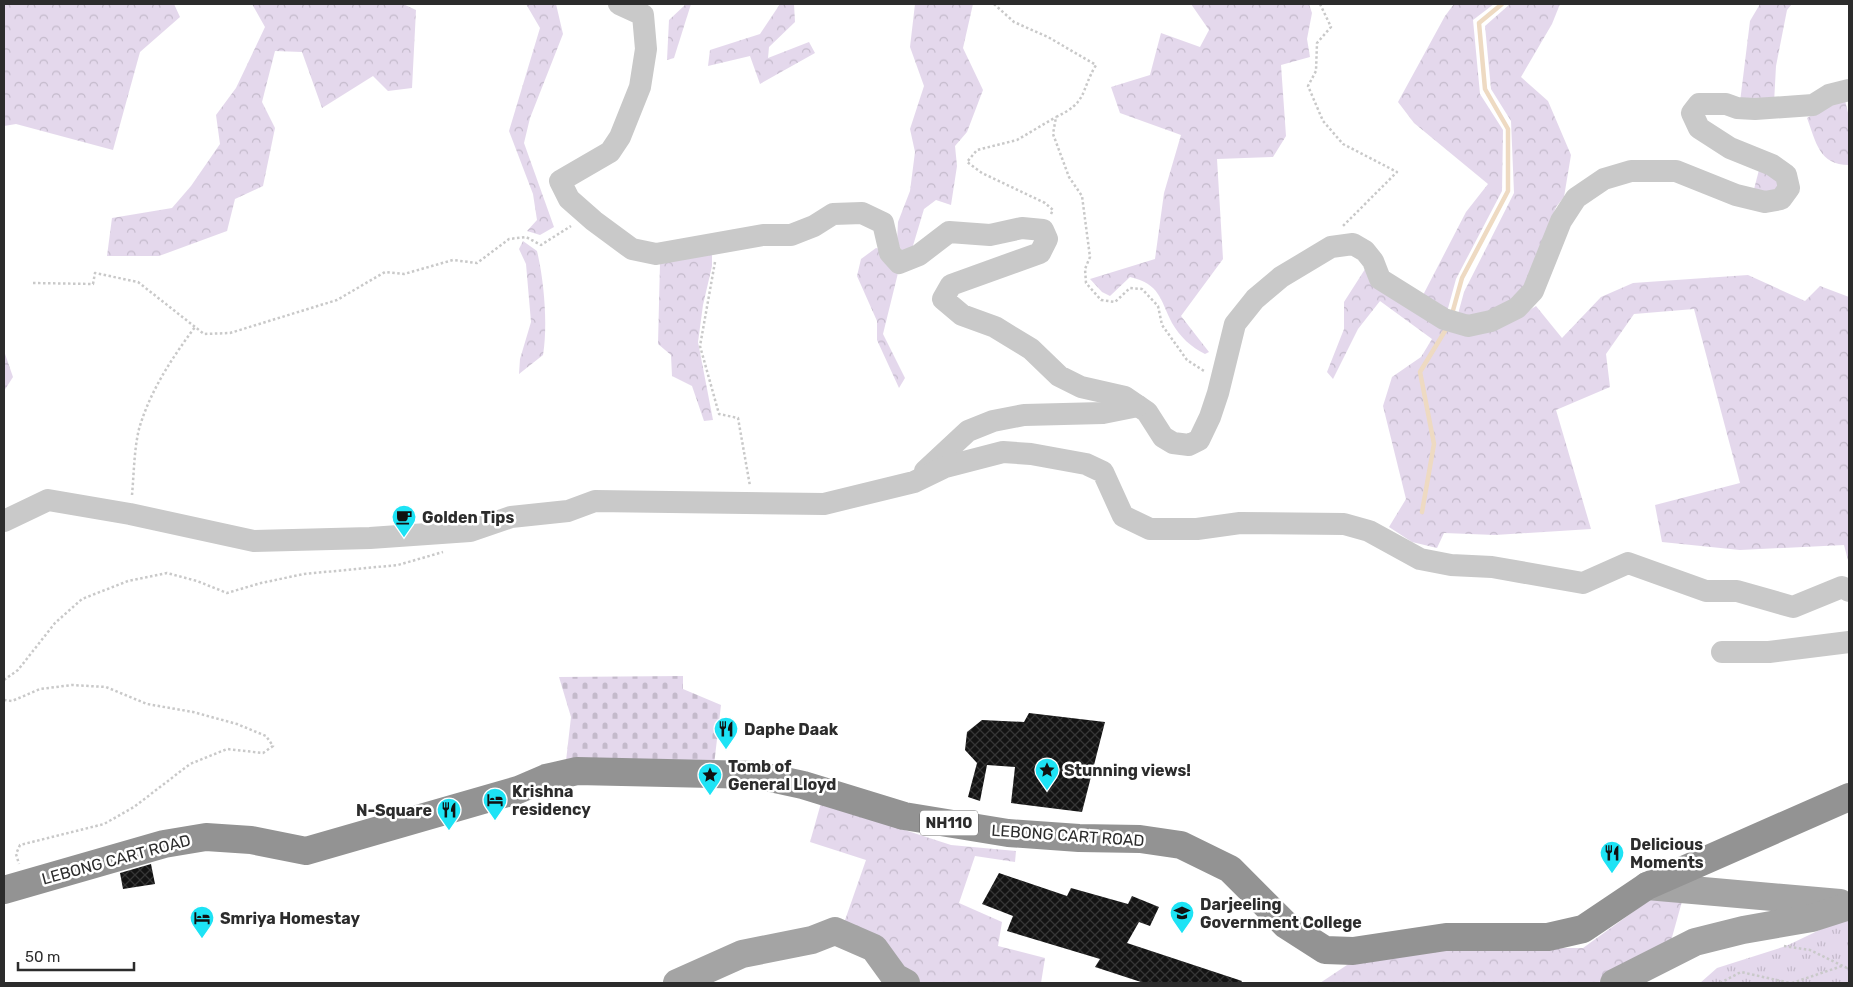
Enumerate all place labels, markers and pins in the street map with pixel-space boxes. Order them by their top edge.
cafe icon: Golden Tips [391,504,417,538]
place label: Golden Tips [422,508,514,527]
restaurant icon: Daphe Daak [713,716,739,750]
place label: Daphe Daak [744,720,839,739]
place label: Tomb of General Lloyd [728,757,836,794]
place icon: Stunning views! [1034,757,1060,791]
place label: Stunning views! [1064,761,1191,780]
place icon: Tomb of General Lloyd [697,762,723,796]
place label: Krishna residency [512,782,591,819]
hotel icon: Krishna residency [482,787,508,821]
restaurant icon: N-Square [436,797,462,831]
place label: N-Square [356,801,432,820]
place label: Delicious Moments [1630,835,1704,872]
restaurant icon: Delicious Moments [1599,840,1625,874]
place label: Darjeeling Government College [1200,895,1362,932]
school or university icon: Darjeeling Government College [1169,900,1195,934]
hotel icon: Smriya Homestay [189,905,215,939]
place label: Smriya Homestay [220,909,360,928]

